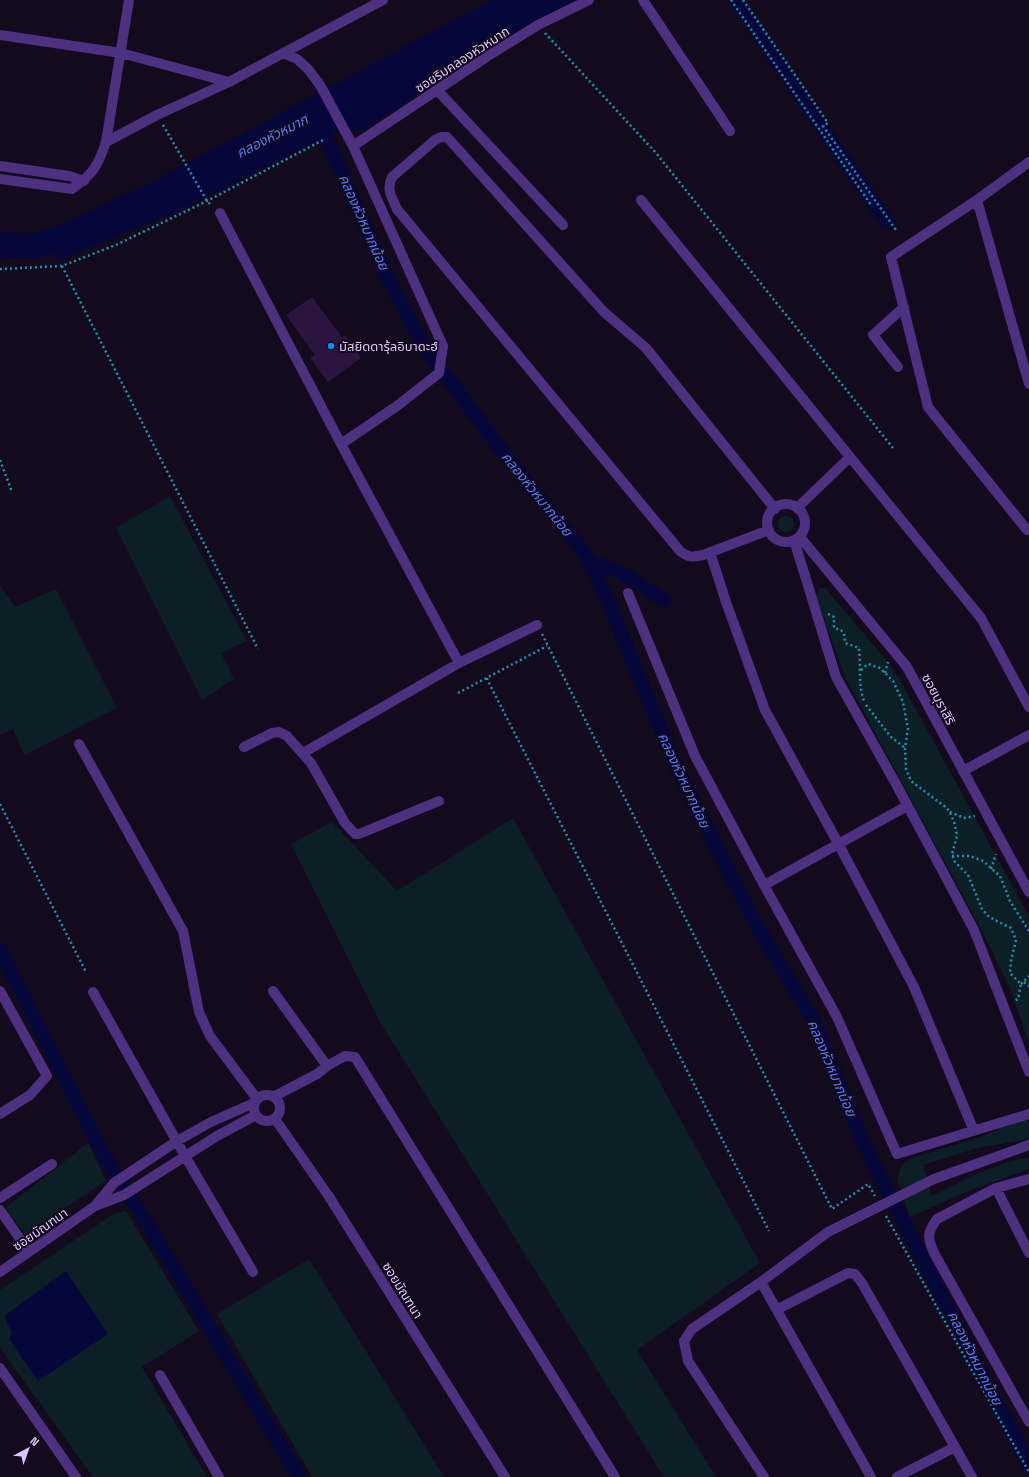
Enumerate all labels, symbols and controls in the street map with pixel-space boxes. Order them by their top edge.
street label: ซอยริมคลองหัวหมาก [412,23,513,96]
water label: คลองหัวหมาก [233,110,311,162]
water label: คลองหัวหมากน้อย [335,171,394,274]
place label: มัสยิดดารุ้ลอิบาดะฮ์ [339,338,437,355]
marker: มัสยิดดารุ้ลอิบาดะฮ์ [326,341,336,351]
water label: คลองหัวหมากน้อย [498,448,577,541]
street label: ซอยบุราสิริ [918,671,959,728]
water label: คลองหัวหมากน้อย [654,729,715,832]
water label: คลองหัวหมากน้อย [804,1017,861,1121]
street label: ซอยมัณฑนา [9,1204,71,1255]
street label: ซอยมัณฑนา [379,1259,427,1322]
water label: คลองหัวหมากน้อย [944,1308,1007,1410]
north arrow [8,1429,48,1469]
text: N [27,1434,42,1449]

